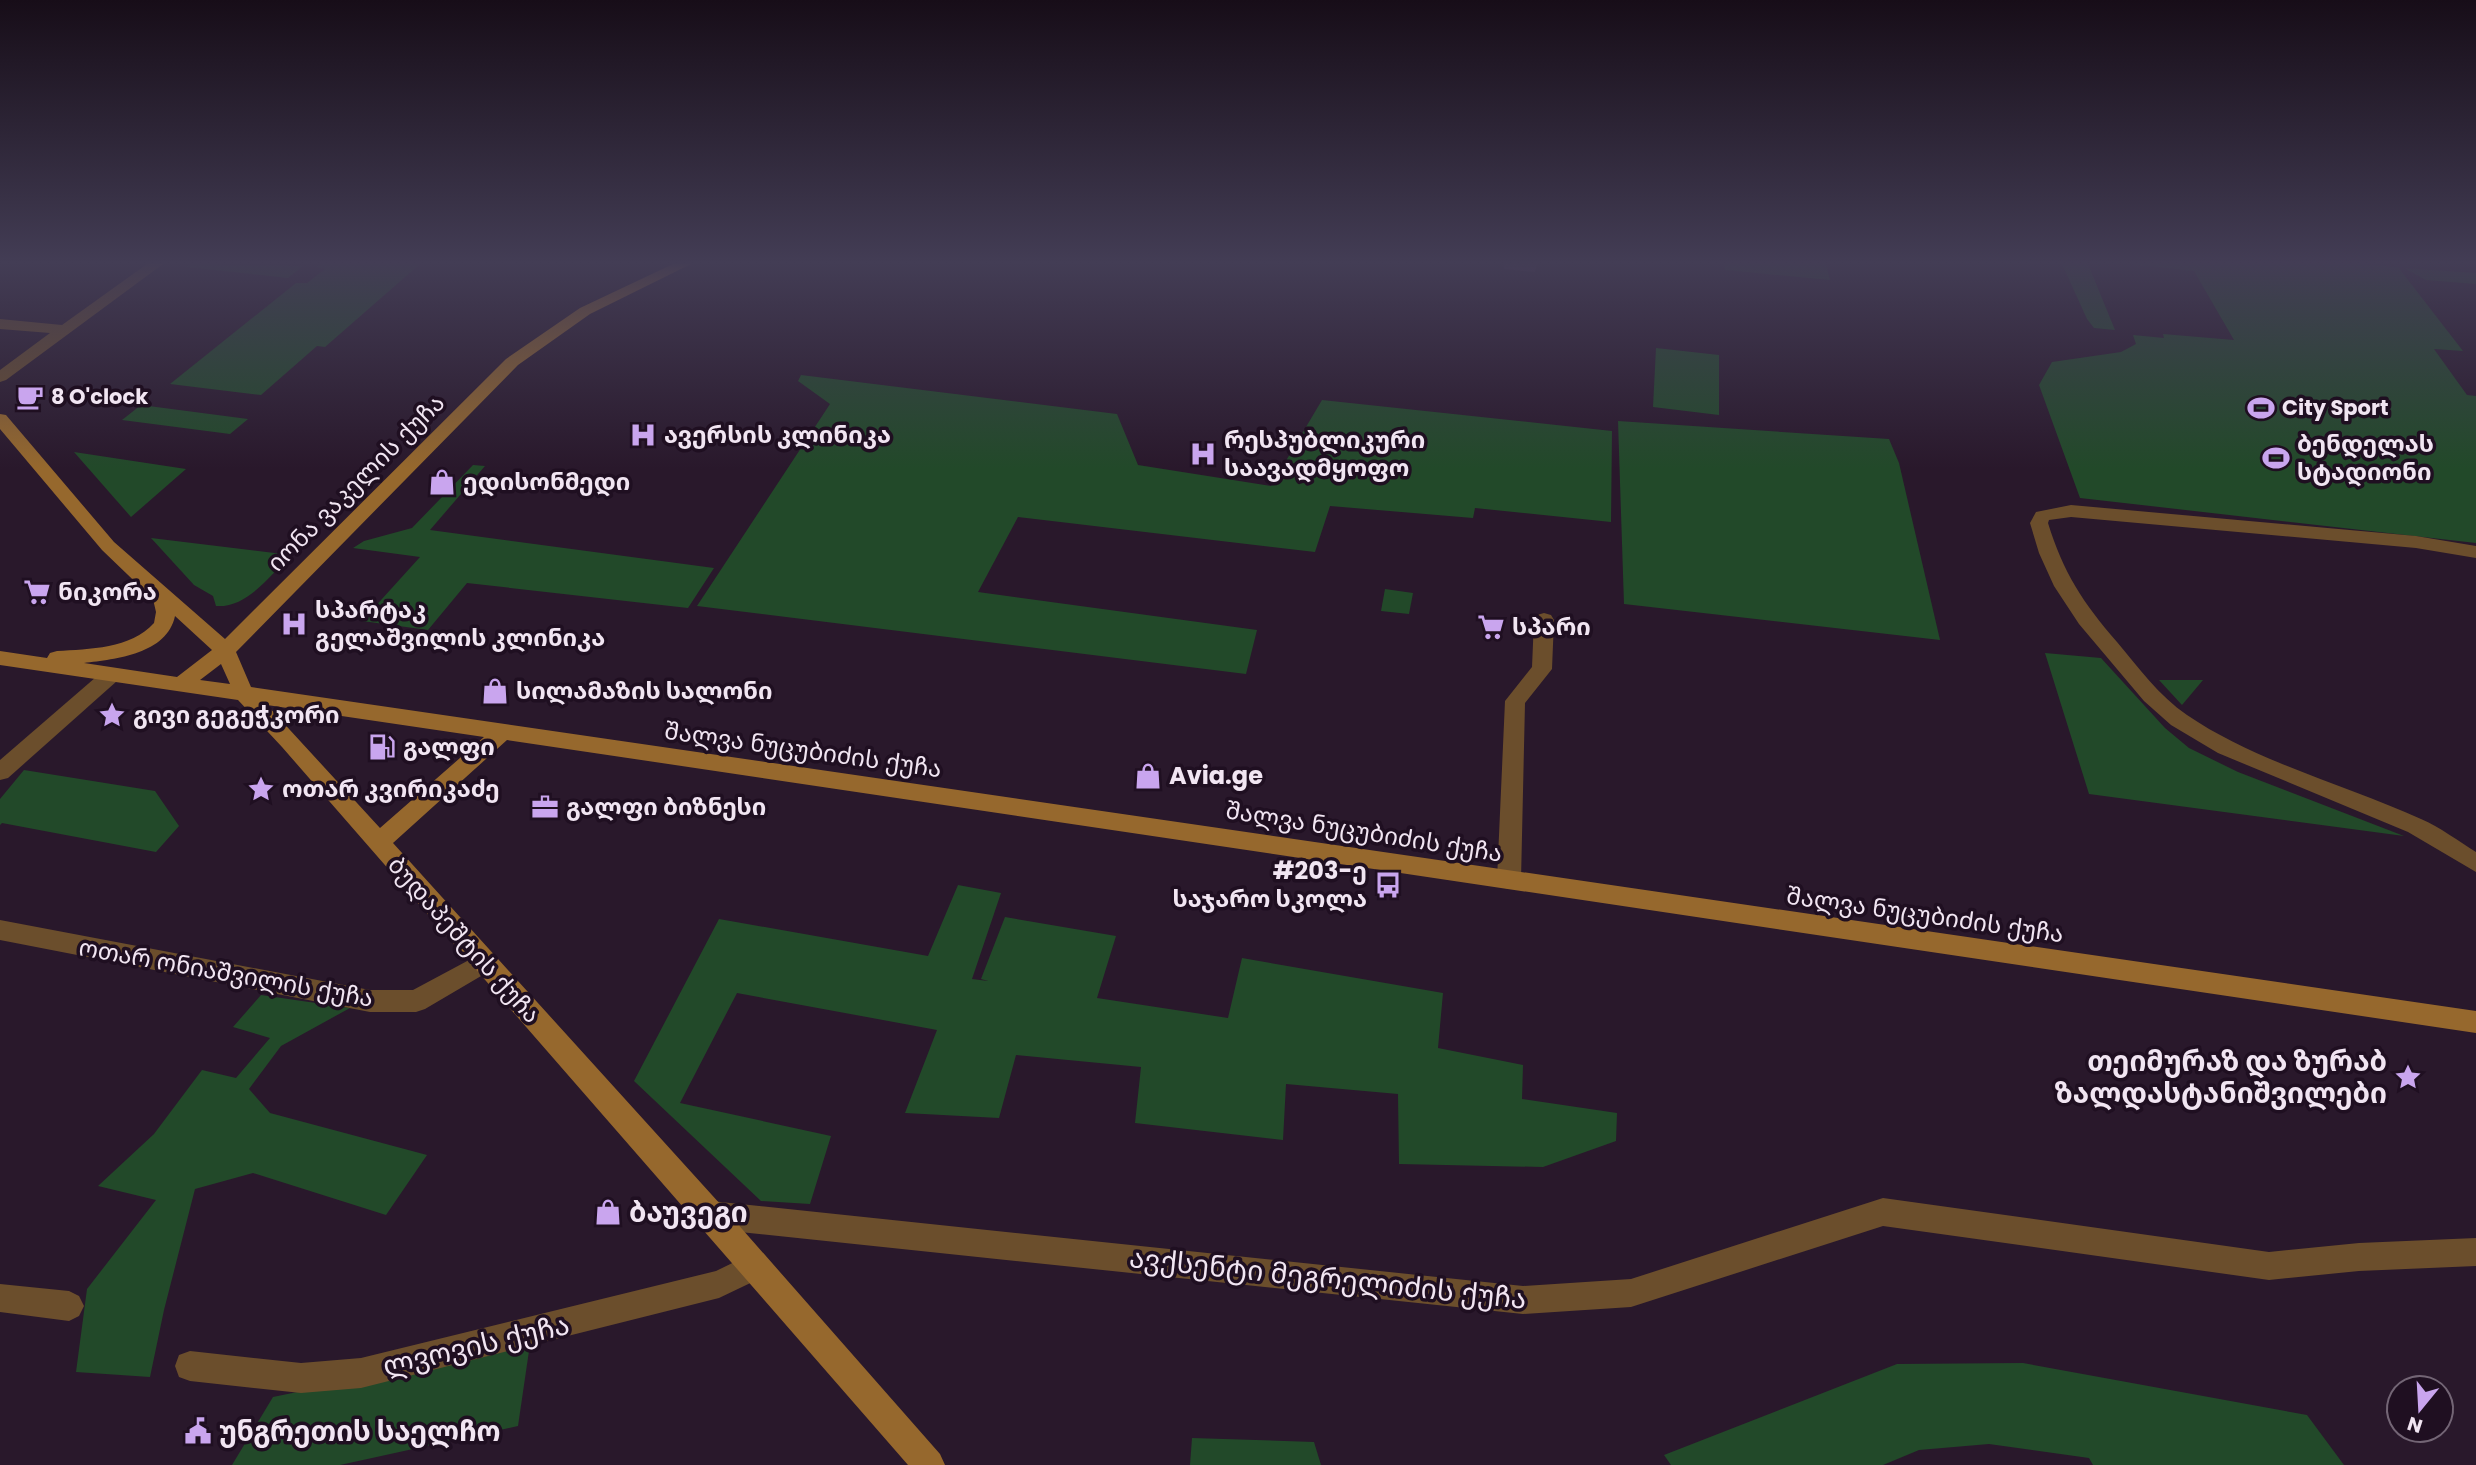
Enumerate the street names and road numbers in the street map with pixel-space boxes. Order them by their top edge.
street label: იონა ვაკელის ქუჩა [260,387,452,579]
street label: შალვა ნუცუბიძის ქუჩა [662,714,944,785]
street label: შალვა ნუცუბიძის ქუჩა [1224,793,1505,870]
street label: ბუდაპეშტის ქუჩა [380,849,548,1030]
street label: შალვა ნუცუბიძის ქუჩა [1784,879,2066,950]
street label: ოთარ ონიაშვილის ქუჩა [76,930,376,1015]
street label: ავქსენტი მეგრელიძის ქუჩა [1127,1238,1528,1319]
street label: ლვოვის ქუჩა [379,1305,573,1386]

